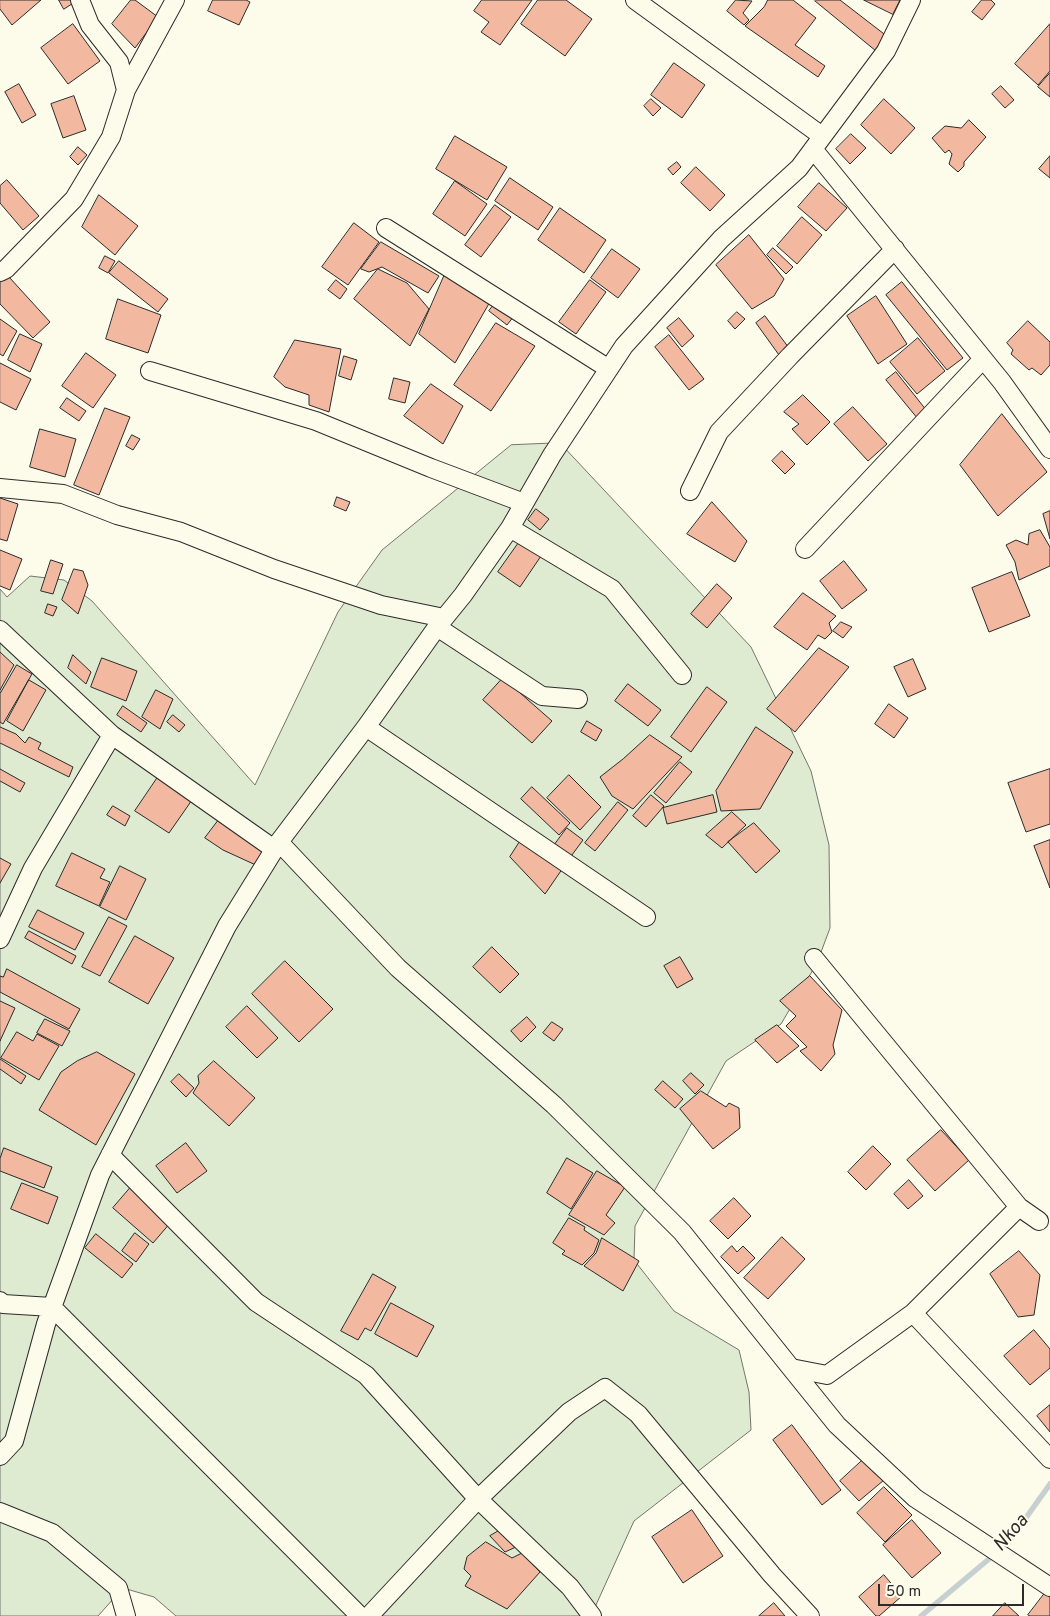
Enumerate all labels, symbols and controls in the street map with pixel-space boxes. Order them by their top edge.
water label: Nkoa [990,1511,1034,1557]
scale bar [880,1574,1026,1606]
text: 50 m [886,1583,921,1602]

